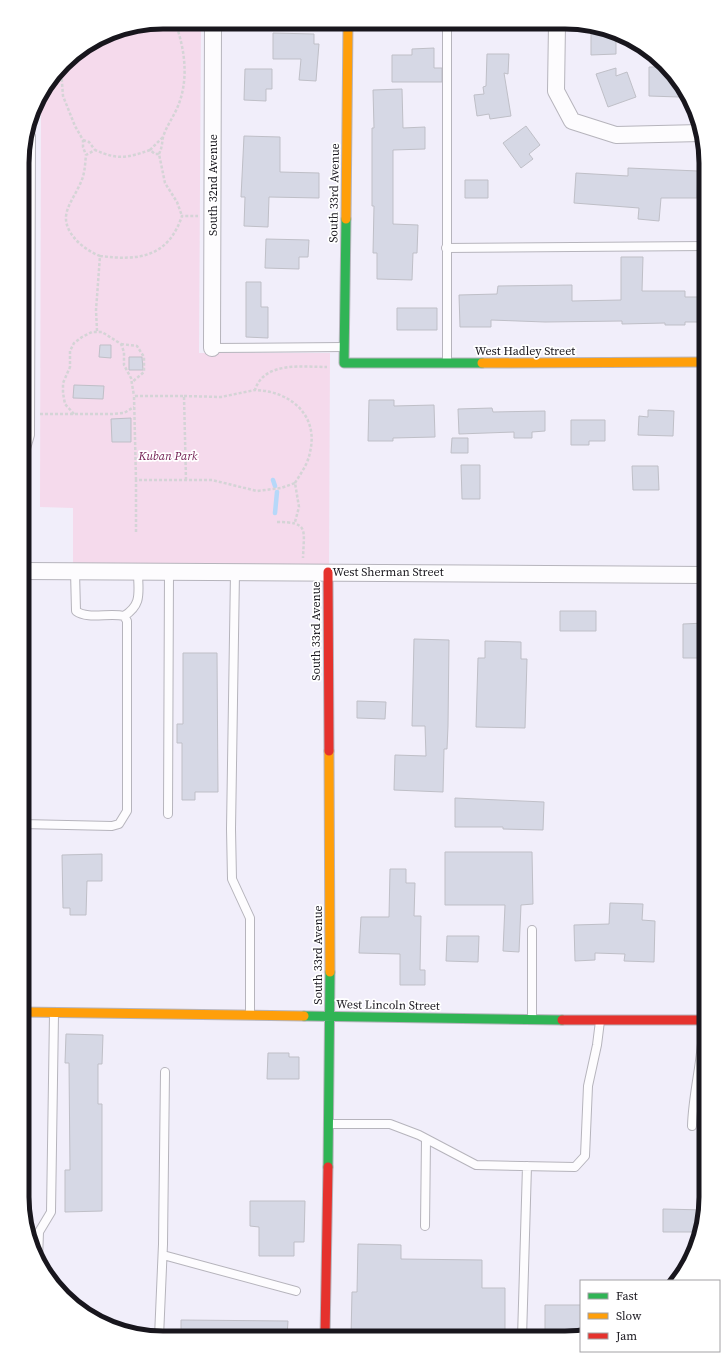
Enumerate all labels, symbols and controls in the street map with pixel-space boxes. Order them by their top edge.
street label: South 32nd Avenue [205,134,221,236]
street label: South 33rd Avenue [325,143,343,243]
street label: West Hadley Street [475,343,575,359]
park label: Kuban Park [137,448,198,464]
street label: West Sherman Street [332,564,444,580]
street label: South 33rd Avenue [308,581,324,681]
street label: South 33rd Avenue [310,905,326,1005]
street label: West Lincoln Street [336,996,440,1014]
legend [580,1280,720,1352]
text: Fast [616,1288,638,1304]
text: Slow [616,1308,642,1324]
text: Jam [615,1328,637,1344]

